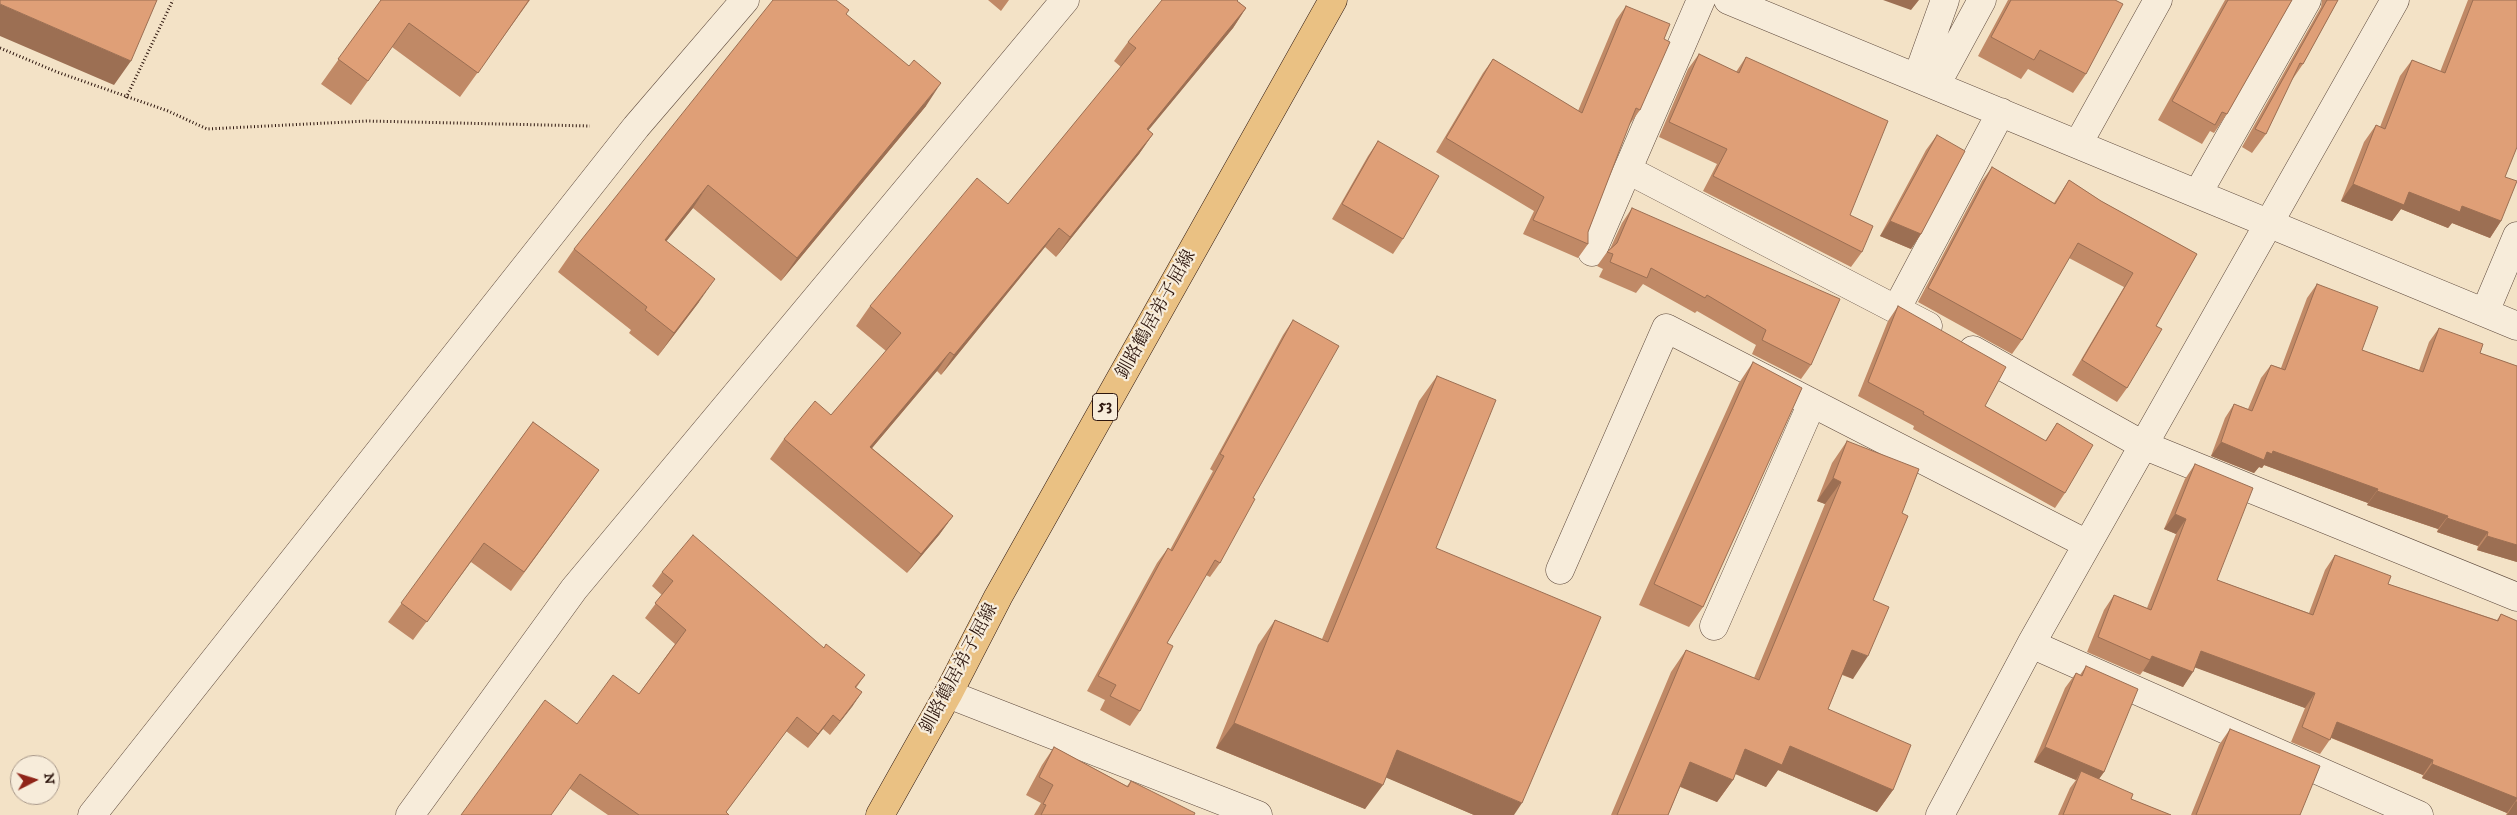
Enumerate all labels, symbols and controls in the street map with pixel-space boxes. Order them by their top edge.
street label: 釧路鶴居弟子屈線 [1113,247,1201,383]
road number: 53 [1092,394,1118,421]
street label: 釧路鶴居弟子屈線 [917,600,1003,738]
north arrow [10,755,60,805]
text: N [39,772,58,785]

